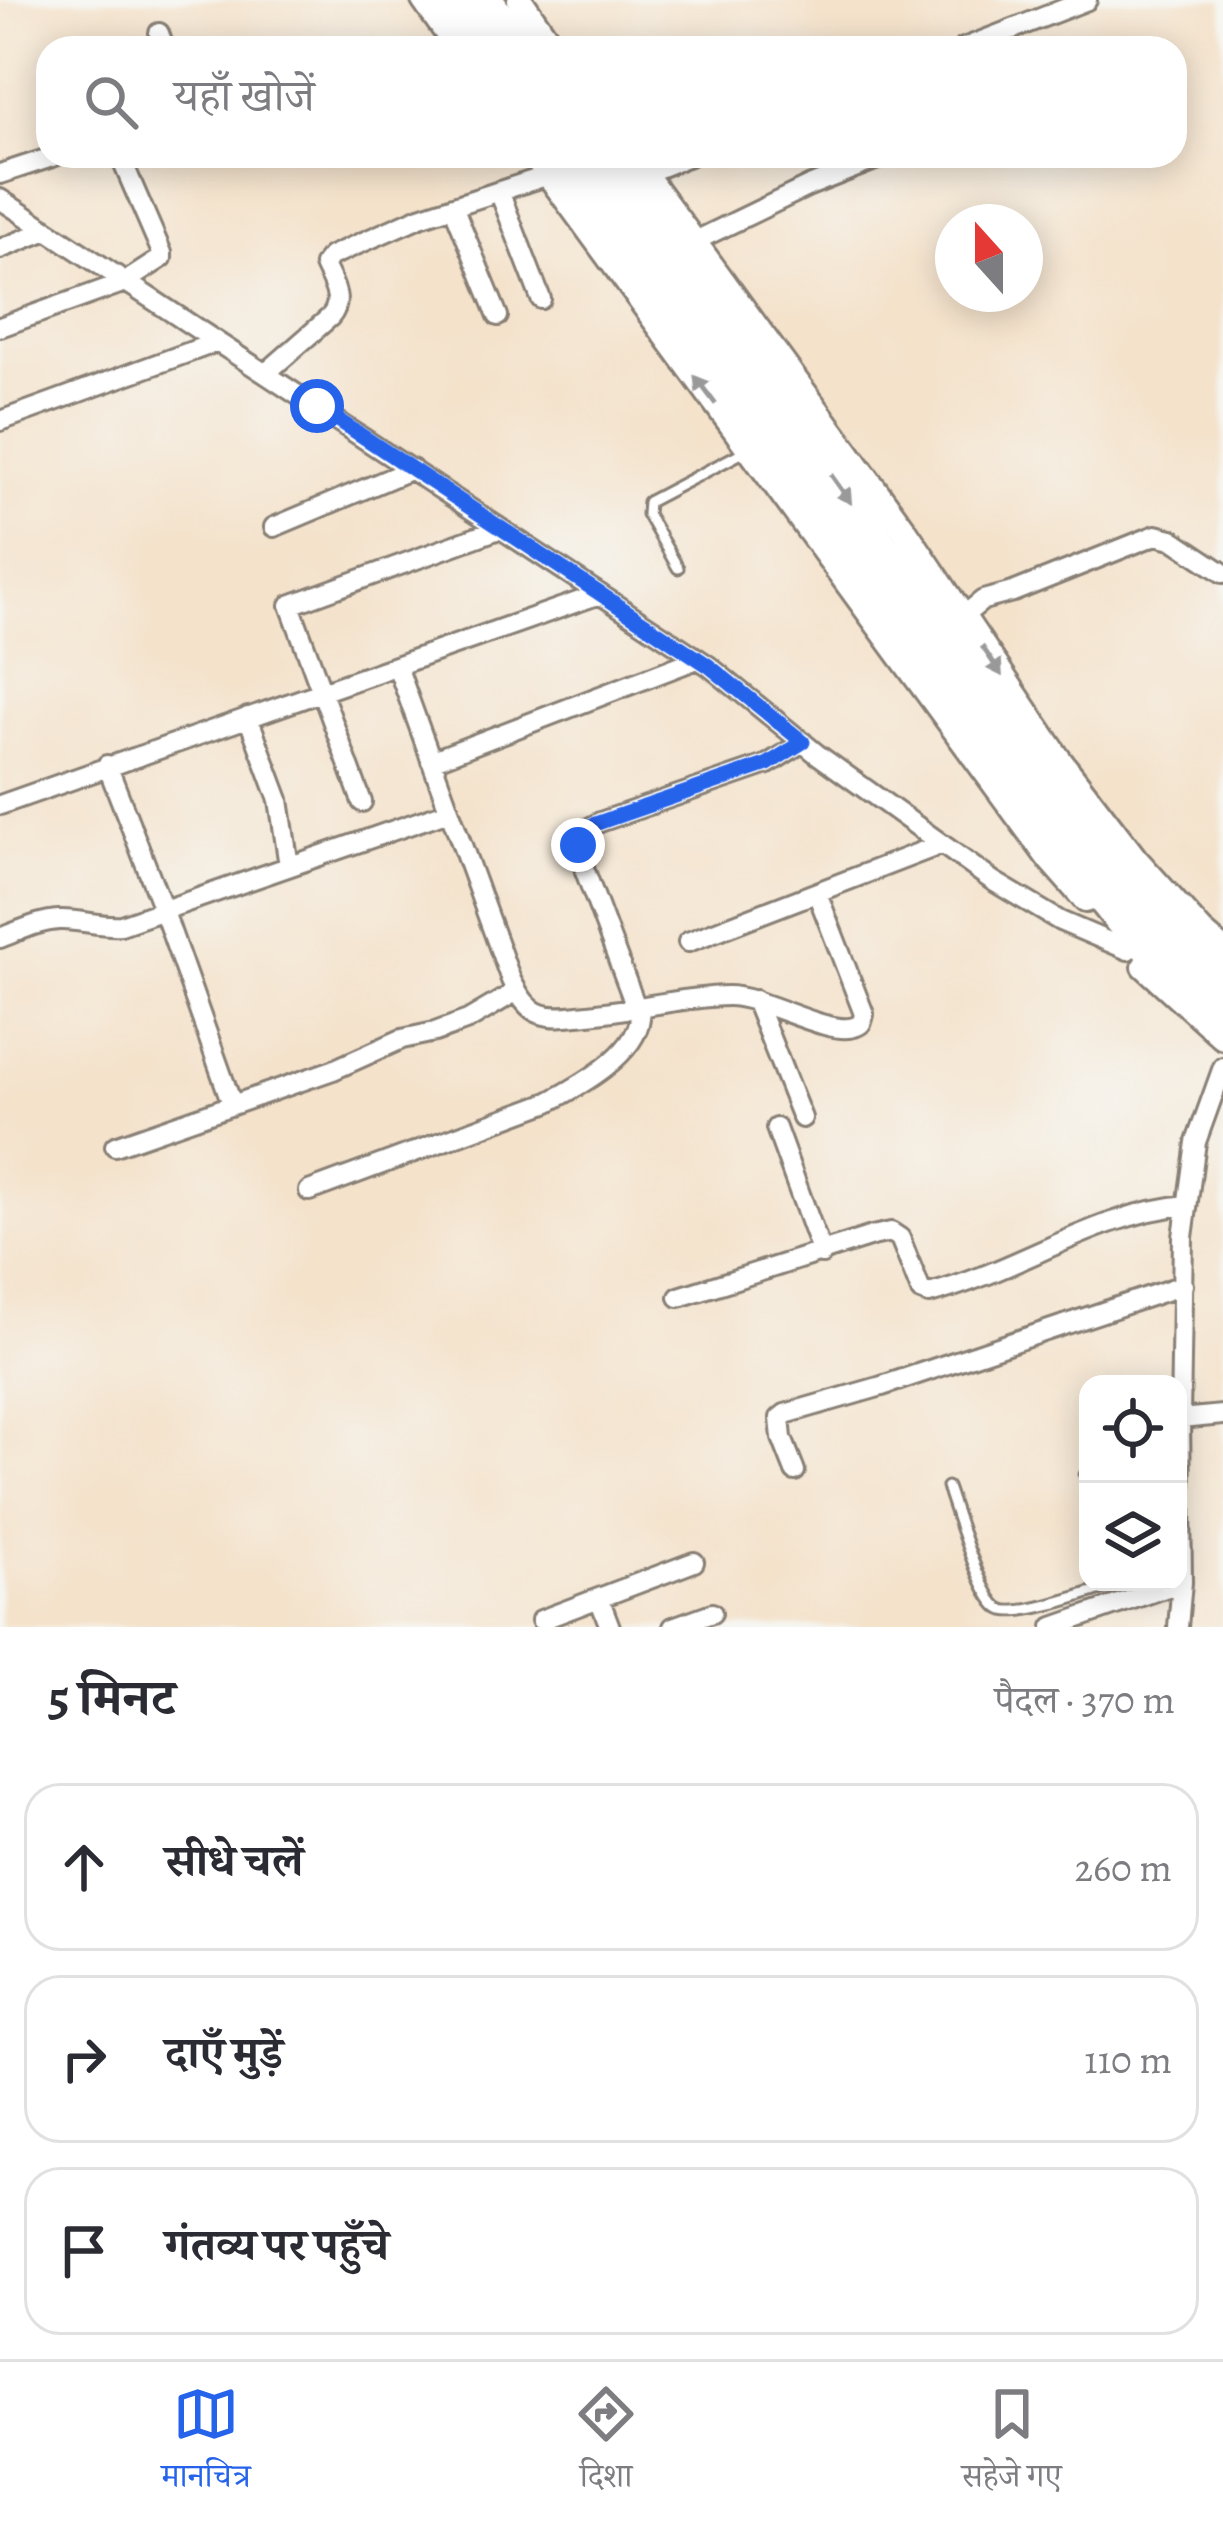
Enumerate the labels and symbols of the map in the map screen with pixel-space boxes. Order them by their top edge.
north arrow [935,204,1043,312]
one-way arrow [694,374,718,406]
route start [290,379,344,433]
one-way arrow [829,472,852,505]
one-way arrow [980,645,1003,678]
route end [551,818,605,872]

